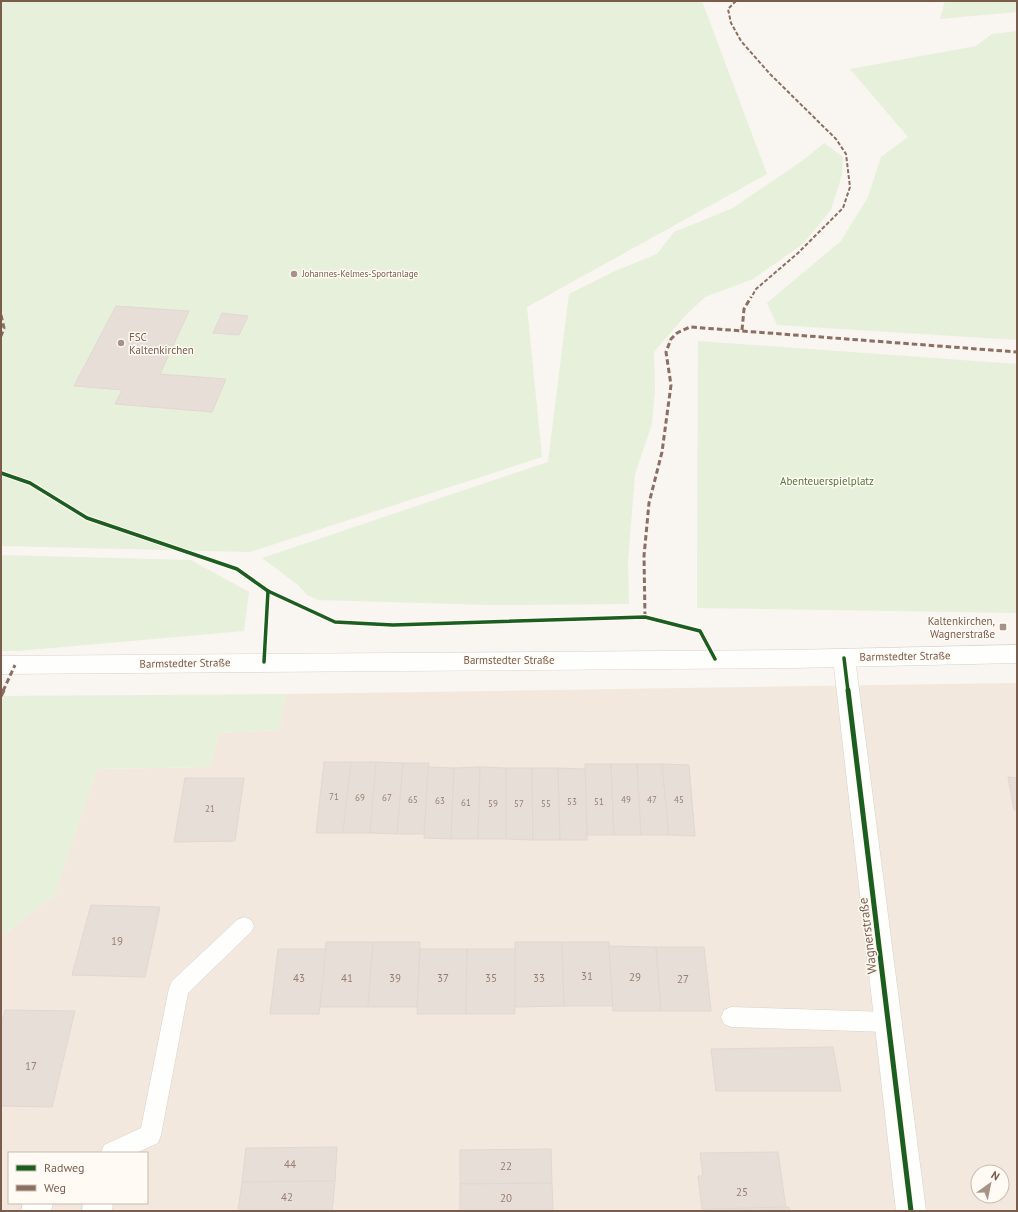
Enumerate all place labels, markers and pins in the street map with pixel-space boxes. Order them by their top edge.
place label: Johannes-Kelmes-Sportanlage [301,268,419,279]
marker: Johannes-Kelmes-Sportanlage [289,269,299,279]
place label: FSC Kaltenkirchen [129,330,194,357]
marker: FSC Kaltenkirchen [116,338,126,348]
place label: Kaltenkirchen, Wagnerstraße [928,614,995,641]
marker: Kaltenkirchen, Wagnerstraße [998,622,1008,632]

